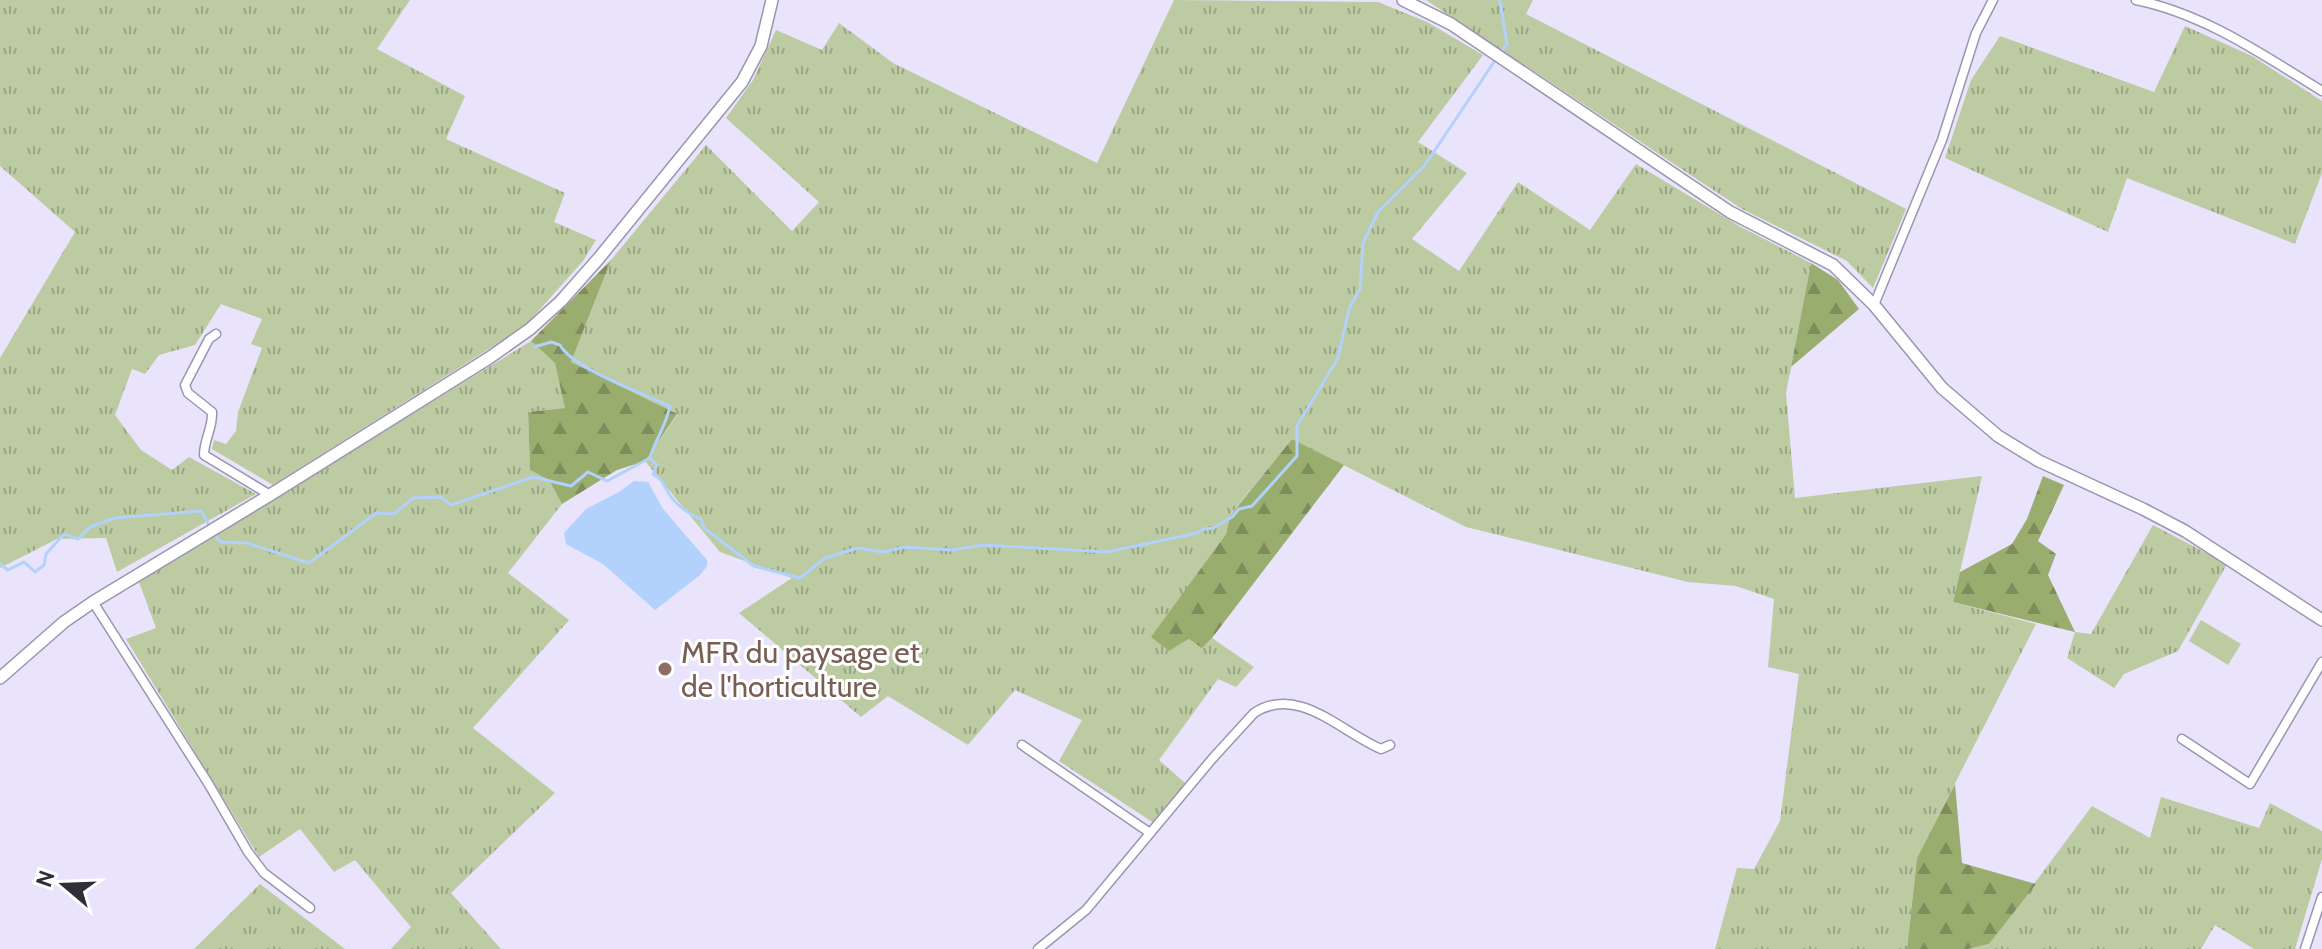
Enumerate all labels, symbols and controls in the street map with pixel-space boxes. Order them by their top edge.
place label: MFR du paysage et de l'horticulture [681,634,920,705]
marker: MFR du paysage et de l'horticulture [656,660,674,678]
north arrow [24,845,104,925]
text: N [30,867,61,890]

